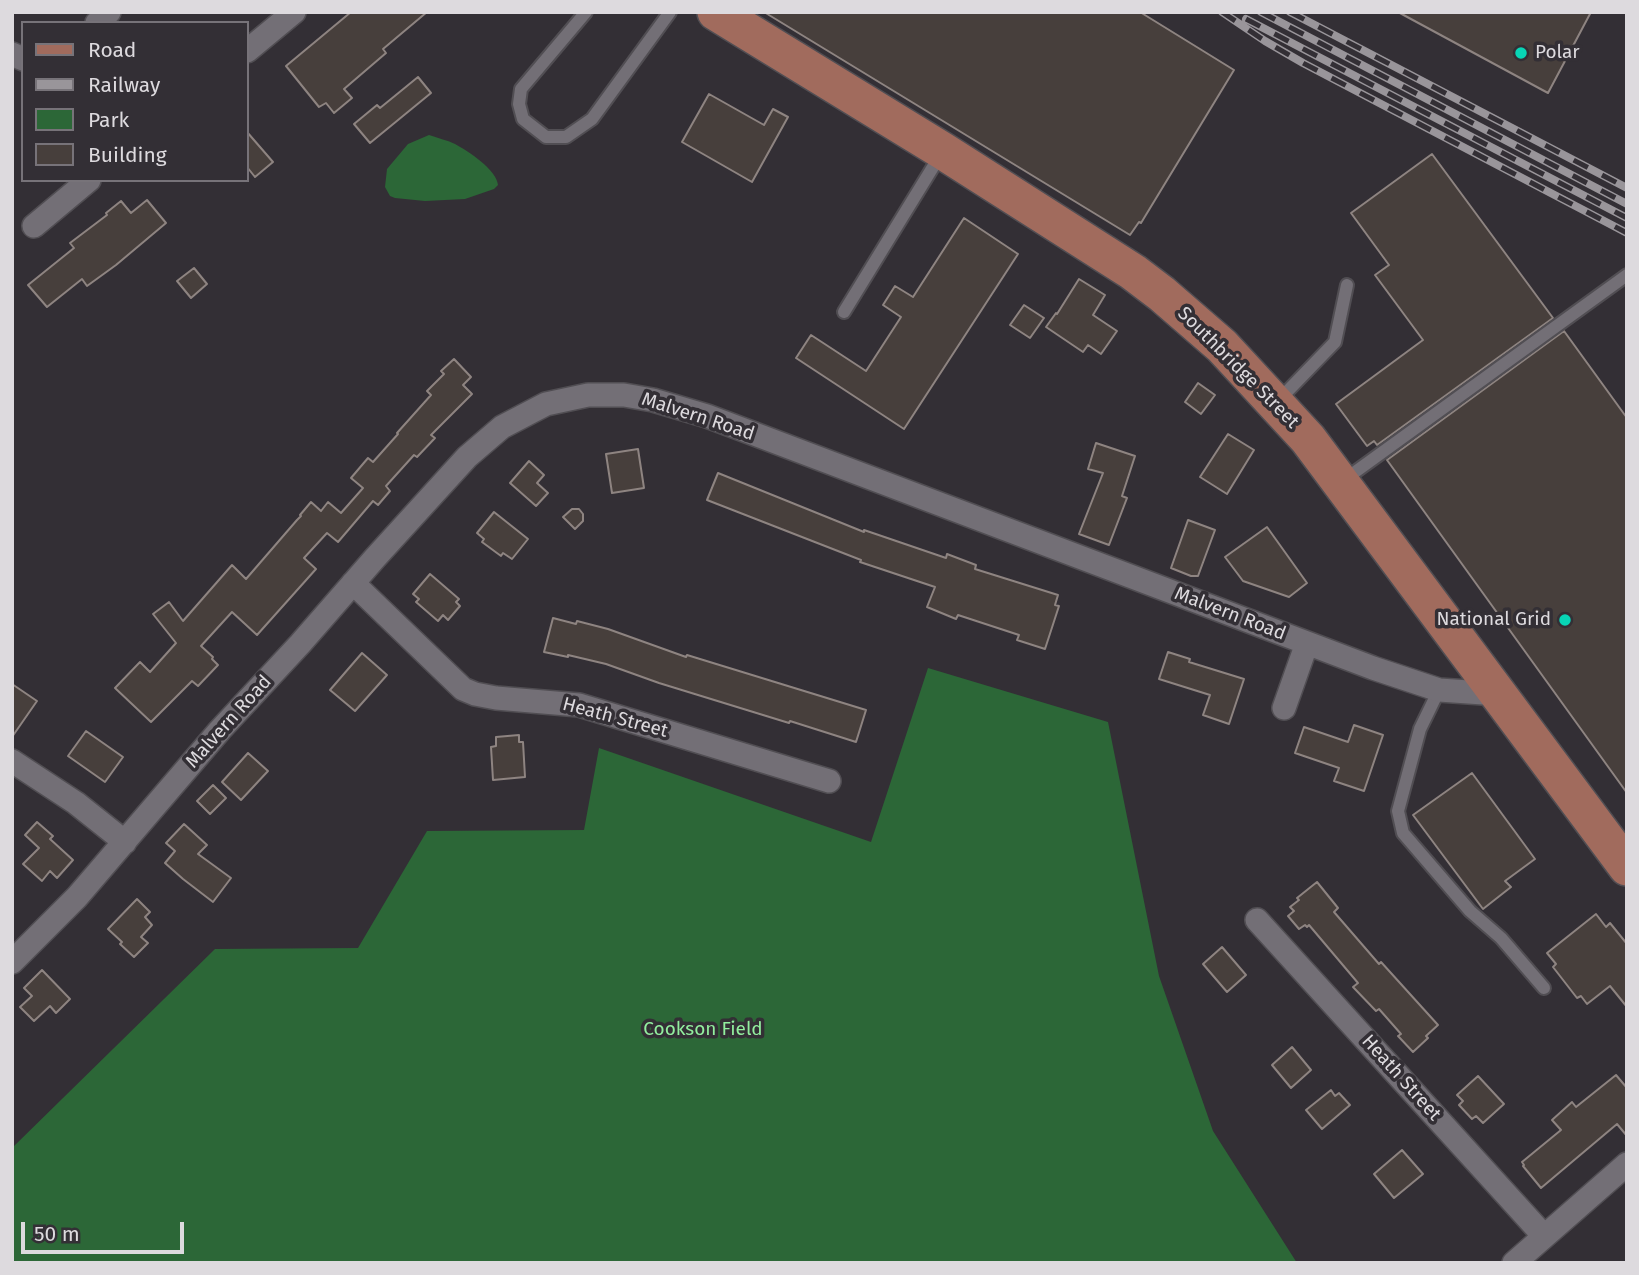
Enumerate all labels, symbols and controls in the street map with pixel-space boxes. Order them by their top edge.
legend [21,21,248,182]
text: Road [88,37,136,63]
place label: Polar [1535,42,1580,64]
marker: Polar [1513,45,1529,61]
text: Railway [88,72,160,98]
text: Park [88,107,129,133]
text: Building [88,142,167,168]
street label: Southbridge Street [1173,303,1303,433]
street label: Malvern Road [639,388,757,446]
street label: Malvern Road [1171,582,1289,646]
place label: National Grid [1436,609,1551,631]
marker: National Grid [1557,612,1573,628]
street label: Malvern Road [181,671,277,773]
street label: Heath Street [560,693,670,743]
park label: Cookson Field [643,1019,763,1041]
street label: Heath Street [1356,1030,1446,1126]
scale bar [24,1208,187,1252]
text: 50 m [34,1221,80,1247]

